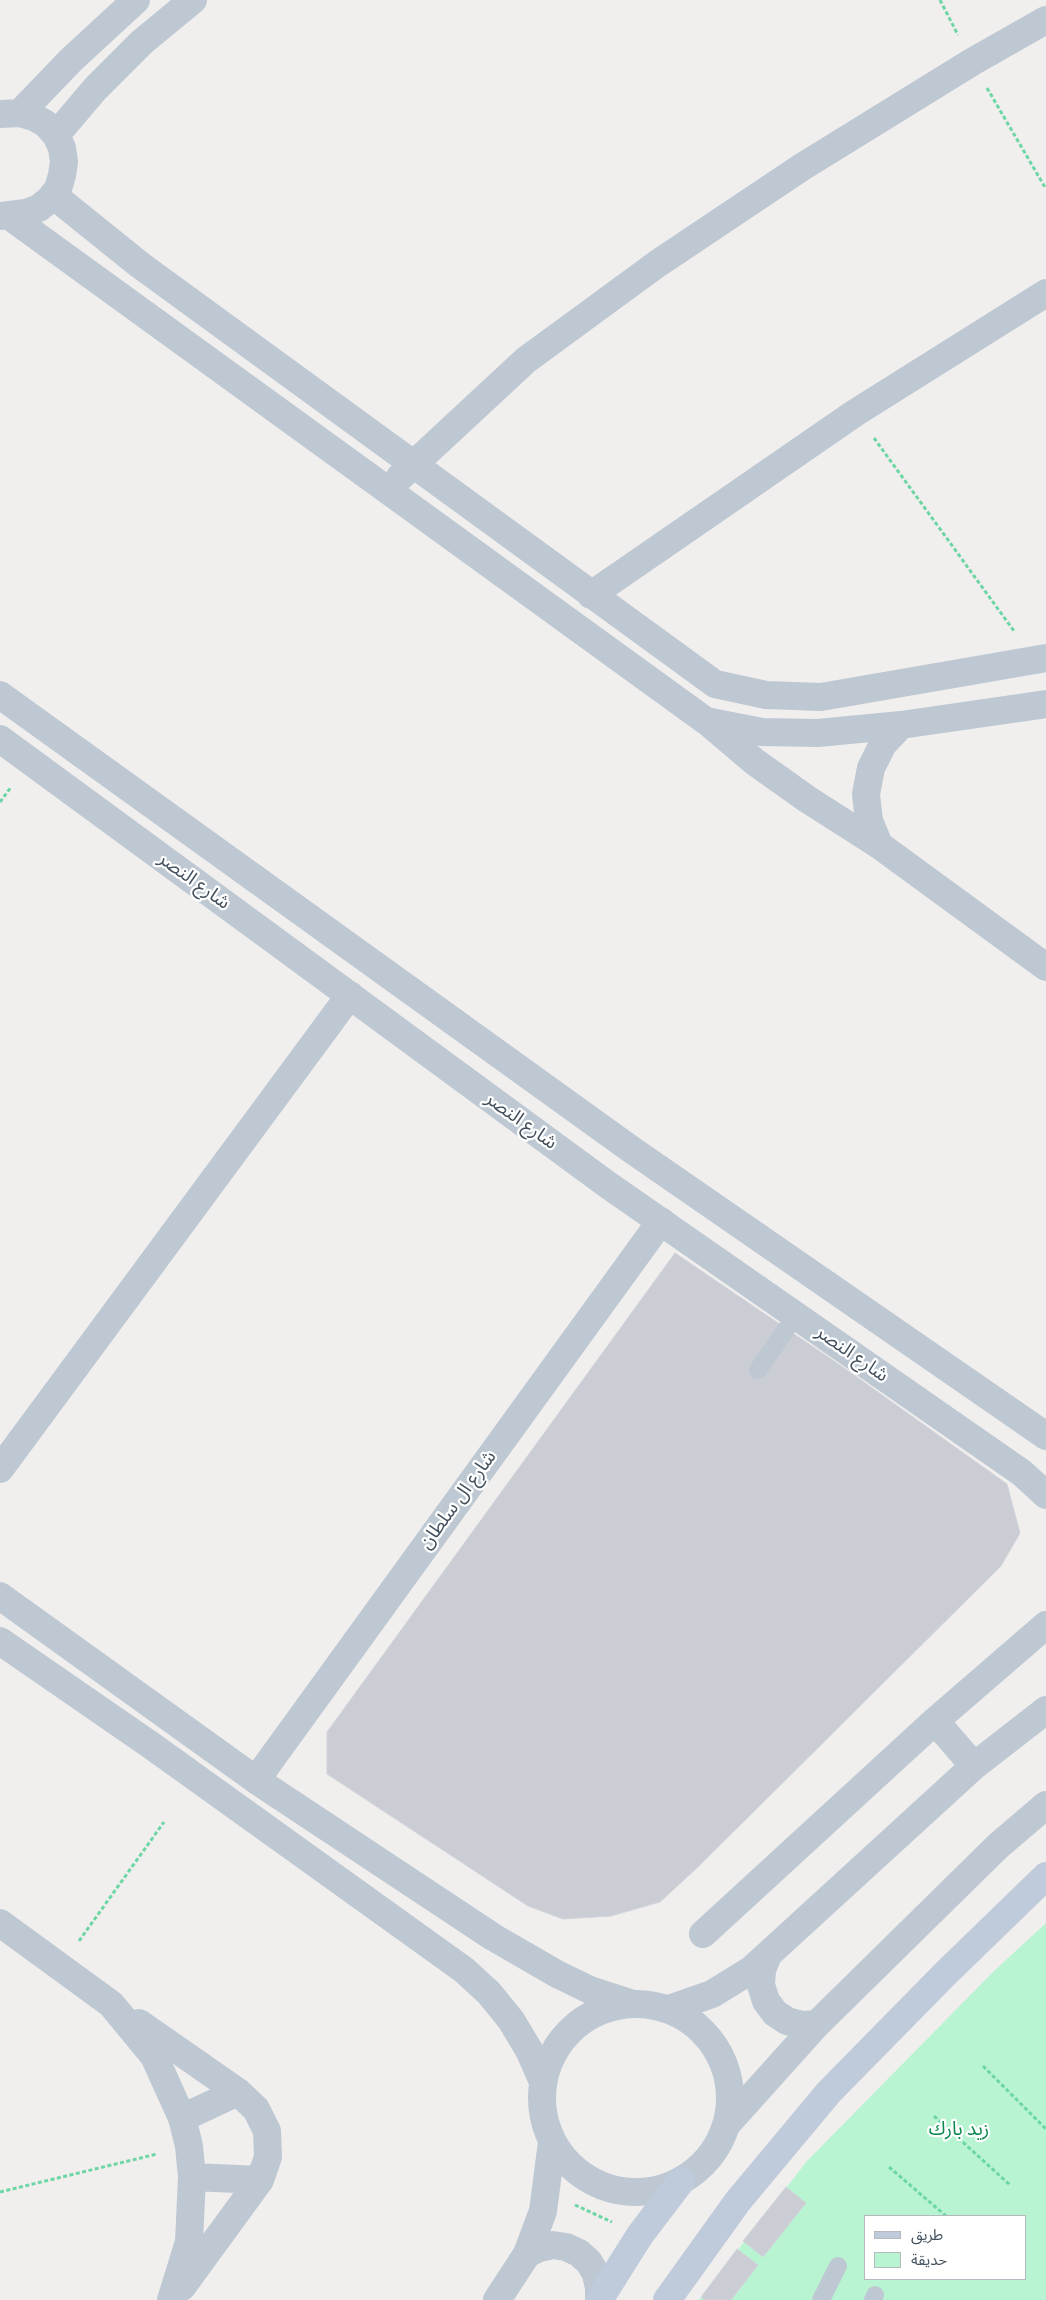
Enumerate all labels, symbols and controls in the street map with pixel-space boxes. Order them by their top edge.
street label: شارع النصر [154,847,234,915]
street label: شارع النصر [481,1087,561,1155]
street label: شارع النصر [811,1321,893,1387]
street label: شارع ال سلطان [415,1446,501,1554]
park label: زيد بارك [929,2119,989,2141]
legend [864,2215,1026,2280]
text: طريق [911,2226,943,2244]
text: حديقة [911,2251,947,2269]

